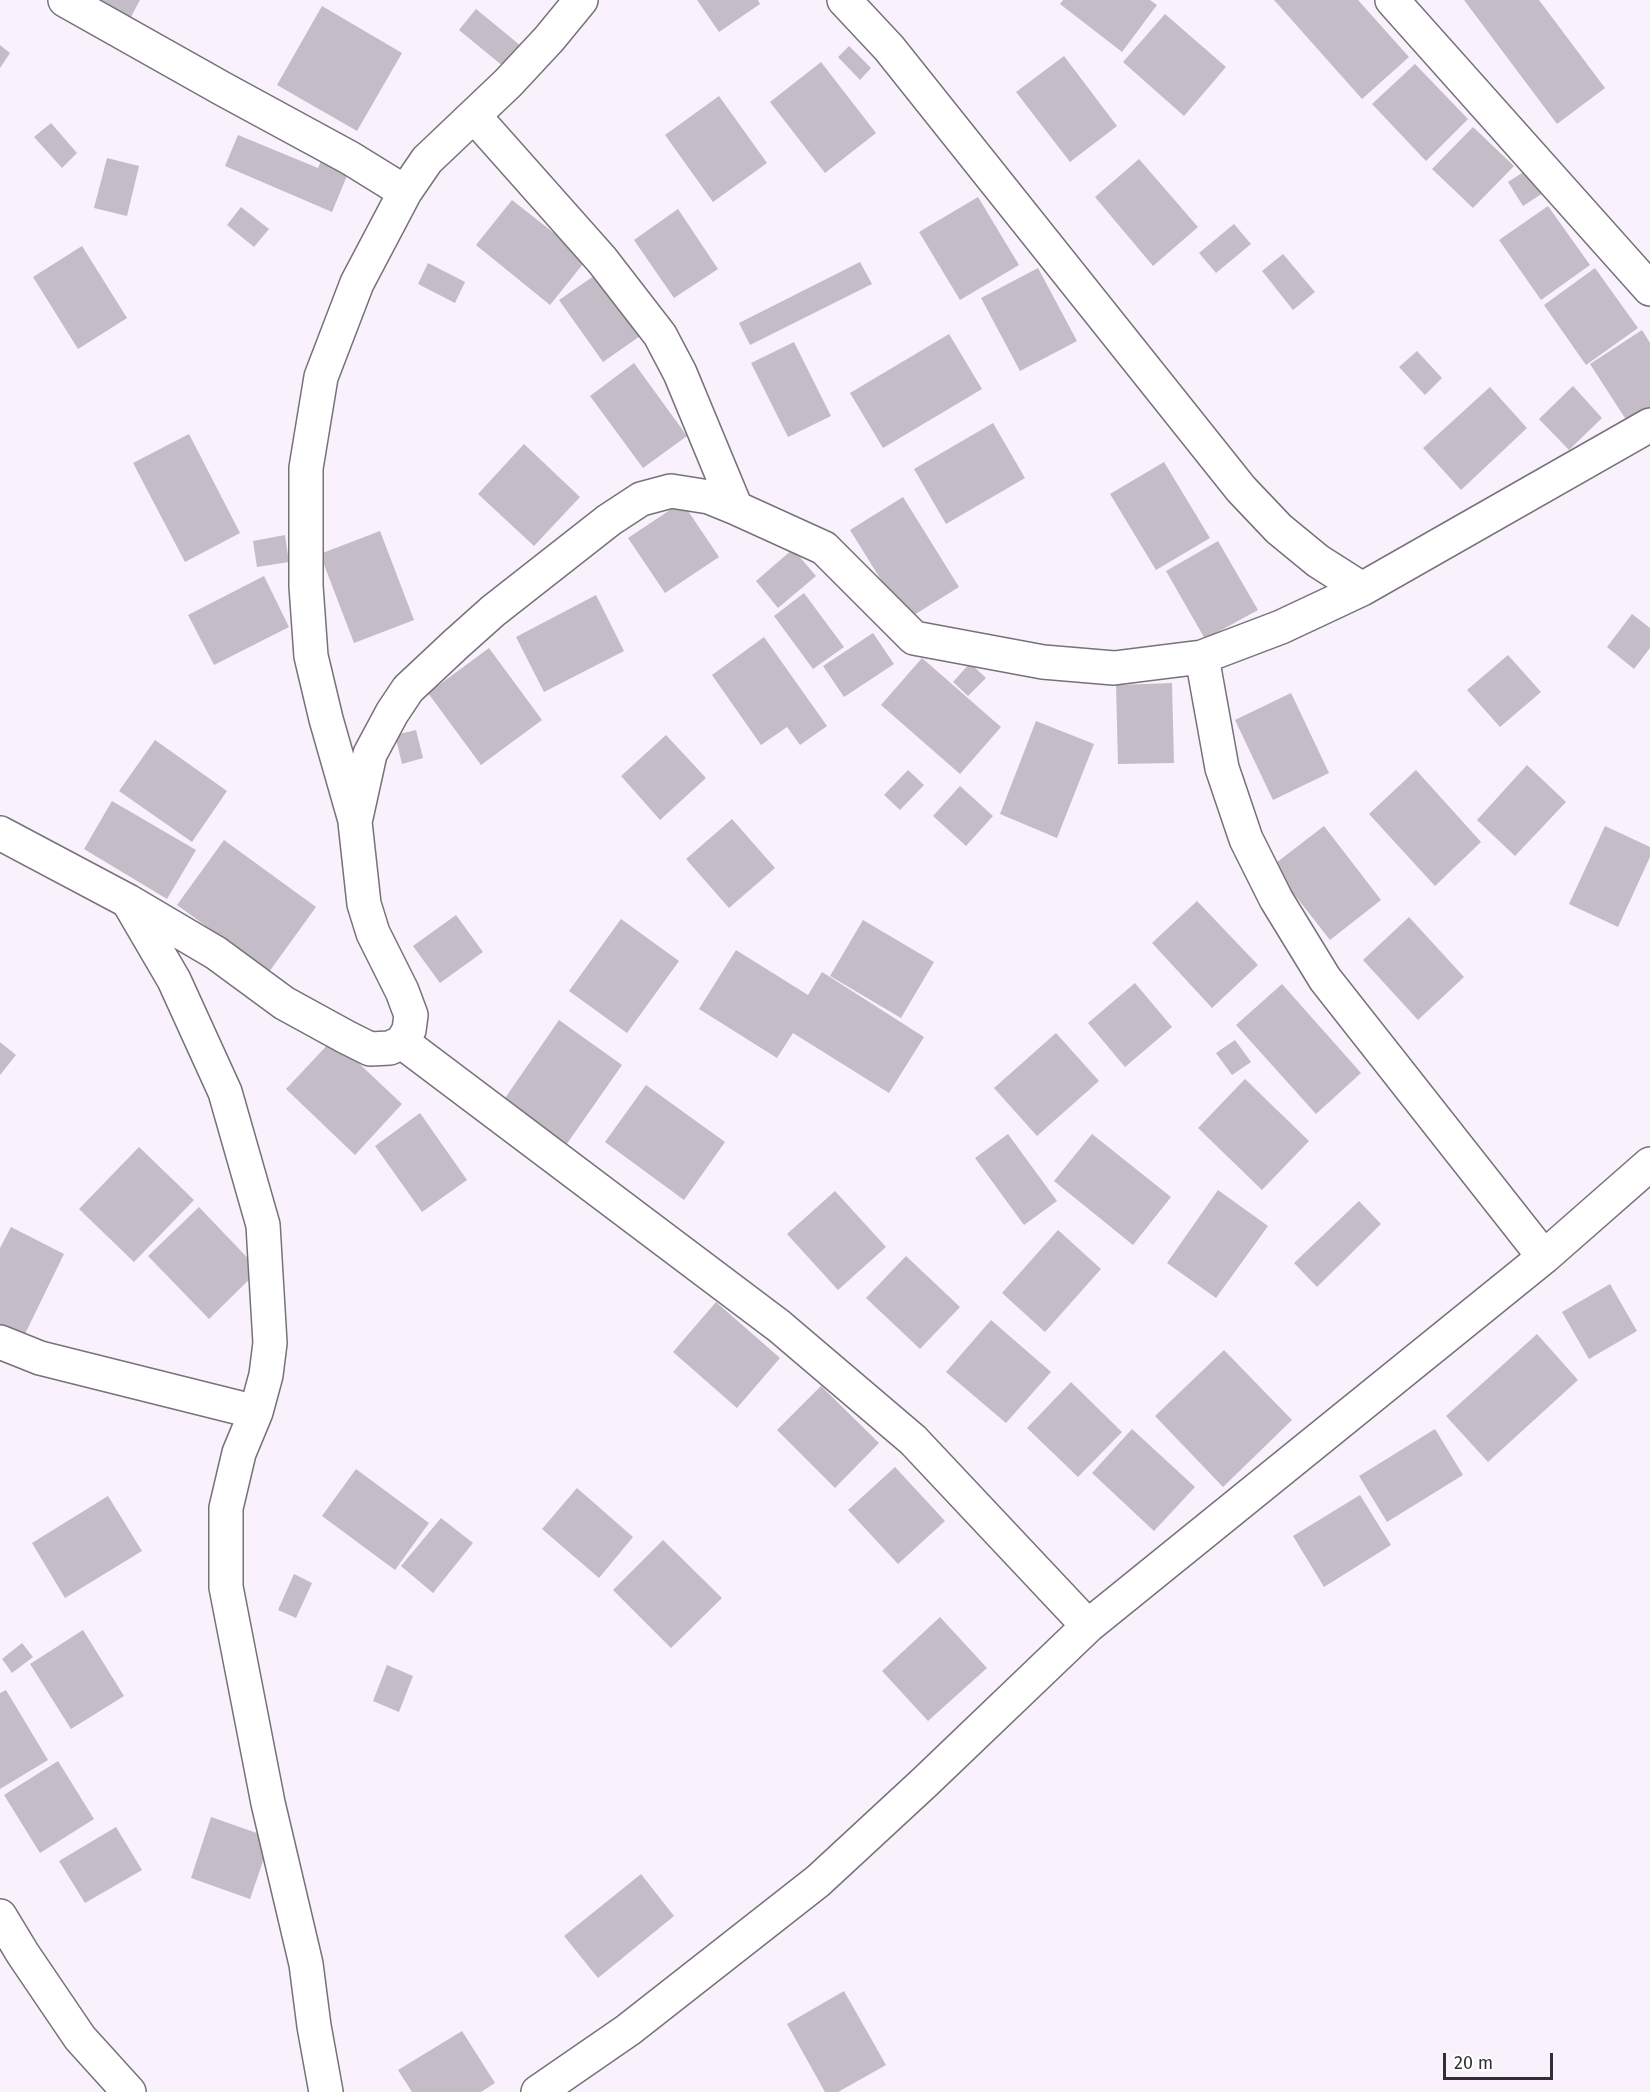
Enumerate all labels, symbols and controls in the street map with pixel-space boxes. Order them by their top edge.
scale bar [1446,2041,1556,2079]
text: 20 m [1454,2052,1493,2074]

